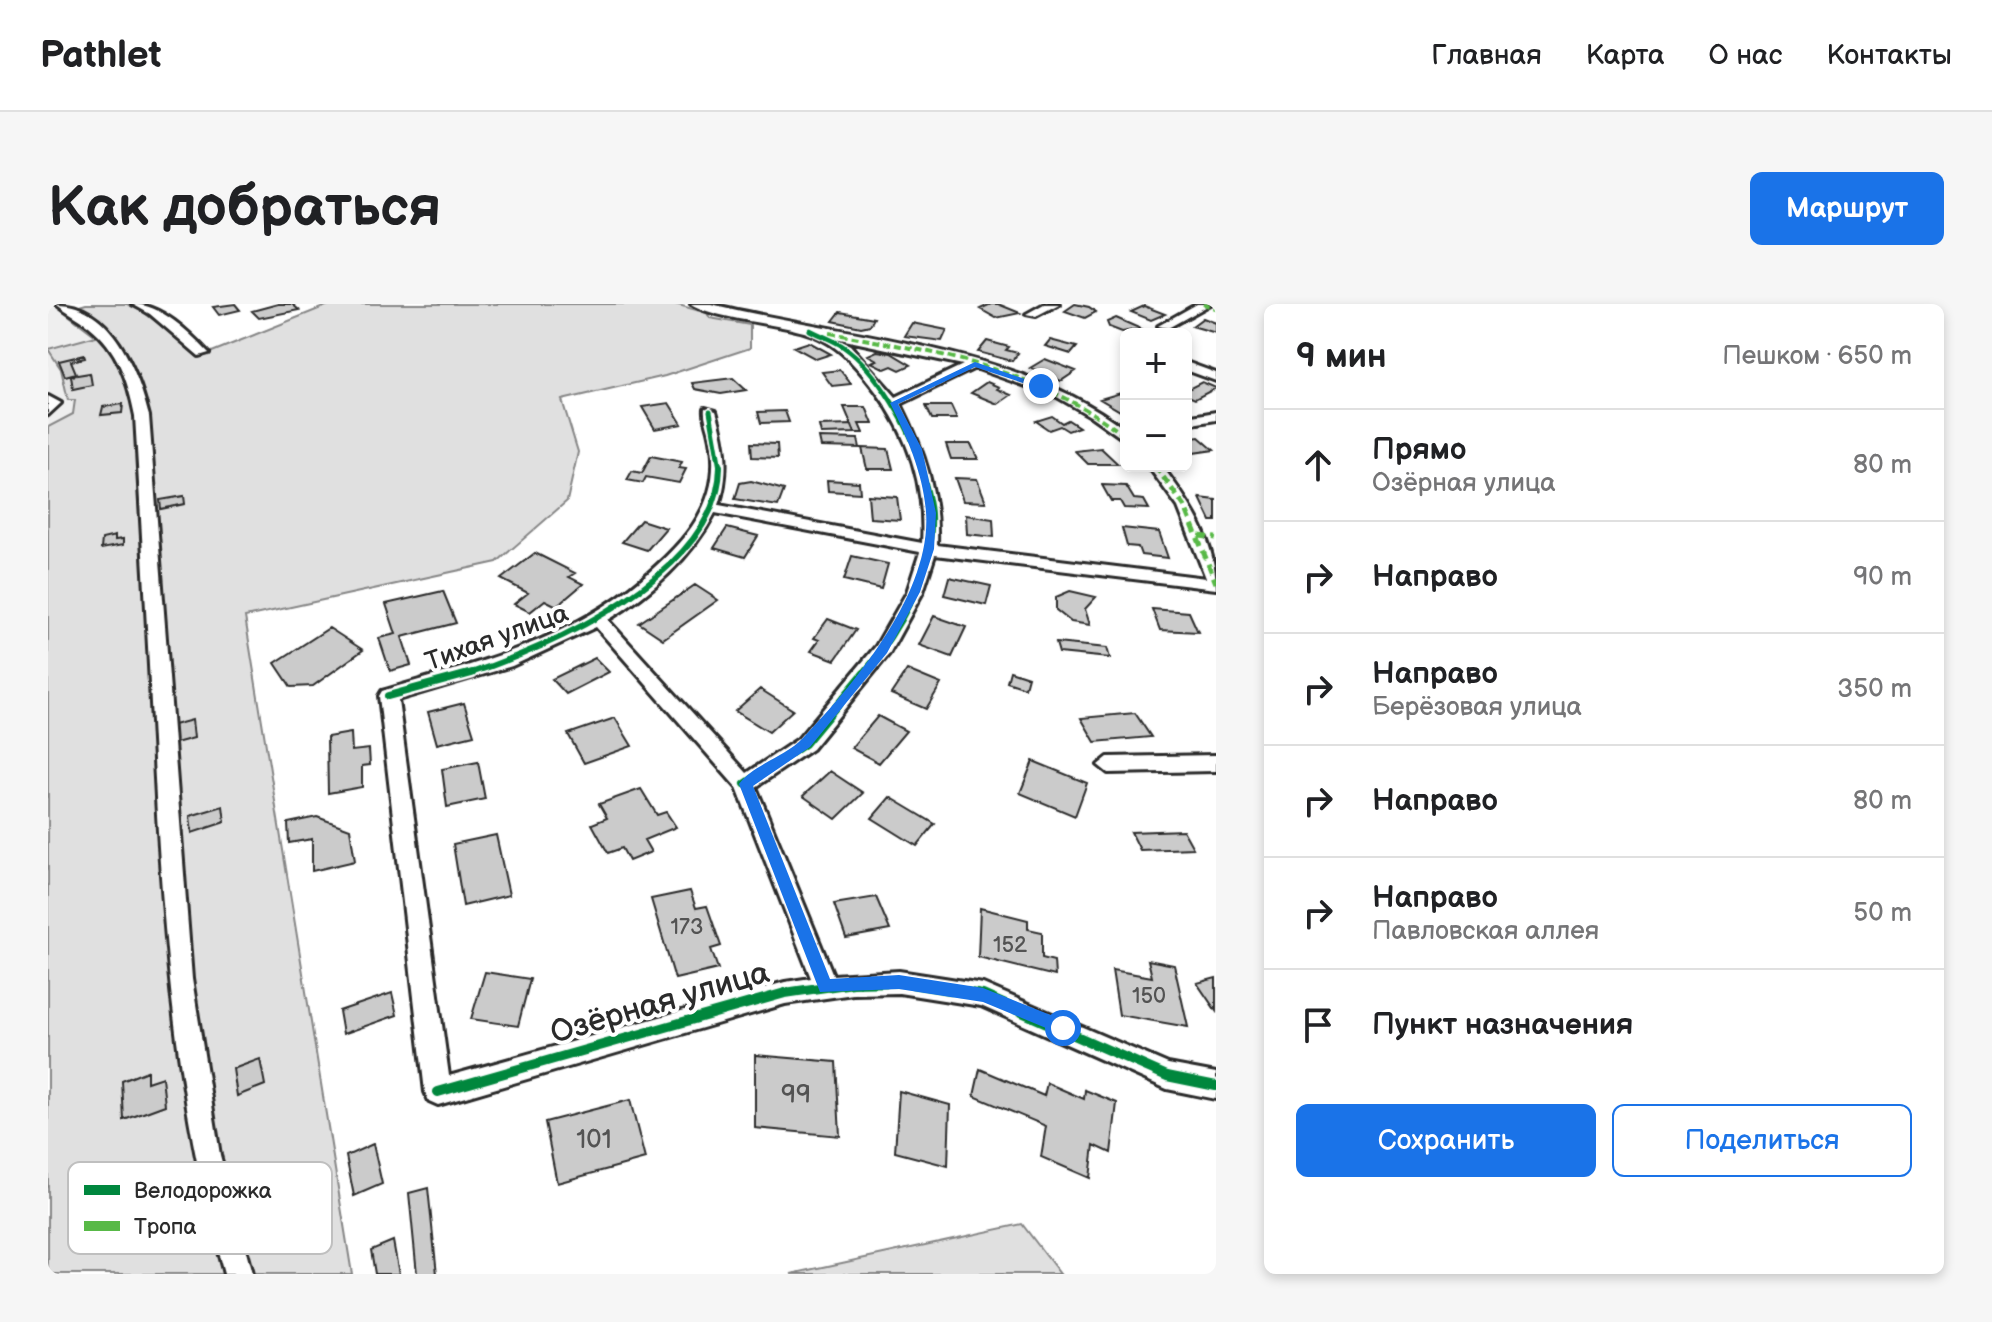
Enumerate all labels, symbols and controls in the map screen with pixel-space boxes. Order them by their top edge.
text: Pathlet [40,33,161,78]
text: Главная [1431,39,1542,72]
text: Карта [1586,39,1665,72]
text: О нас [1709,39,1782,72]
text: Контакты [1826,39,1952,72]
button: Маршрут [1750,172,1944,245]
text: Как добраться [48,175,441,242]
map controls [1120,328,1192,472]
button: + [1120,328,1192,400]
text: 9 мин [1296,336,1387,377]
text: Пешком · 650 m [1722,341,1912,372]
route end [1023,368,1059,404]
button: − [1120,400,1192,472]
text: Прямо [1372,432,1466,468]
icon: ahead [1296,443,1340,487]
text: 80 m [1853,450,1912,481]
text: Озёрная улица [1372,468,1556,499]
icon: right [1296,555,1340,599]
text: Направо [1372,559,1498,595]
text: 90 m [1853,562,1912,593]
street label: Тихая улица [421,598,573,678]
text: Направо [1372,656,1498,692]
icon: right [1296,667,1340,711]
text: 350 m [1837,674,1912,705]
text: Берёзовая улица [1372,692,1582,723]
icon: right [1296,779,1340,823]
text: Направо [1372,783,1498,819]
text: 80 m [1853,786,1912,817]
text: Направо [1372,880,1498,916]
icon: right [1296,891,1340,935]
text: 50 m [1853,898,1912,929]
house number: 173 [671,914,703,941]
text: Павловская аллея [1372,916,1599,947]
house number: 152 [993,932,1027,959]
street label: Озёрная улица [546,953,774,1053]
house number: 150 [1132,983,1166,1010]
icon: arrive [1296,1003,1340,1047]
text: Пункт назначения [1372,1007,1633,1043]
route start [1045,1010,1081,1046]
house number: 99 [781,1080,811,1111]
button: Сохранить [1296,1104,1596,1177]
button: Поделиться [1612,1104,1912,1177]
house number: 101 [576,1125,612,1156]
legend [68,1162,332,1254]
text: Велодорожка [134,1178,272,1205]
text: Тропа [134,1214,196,1241]

